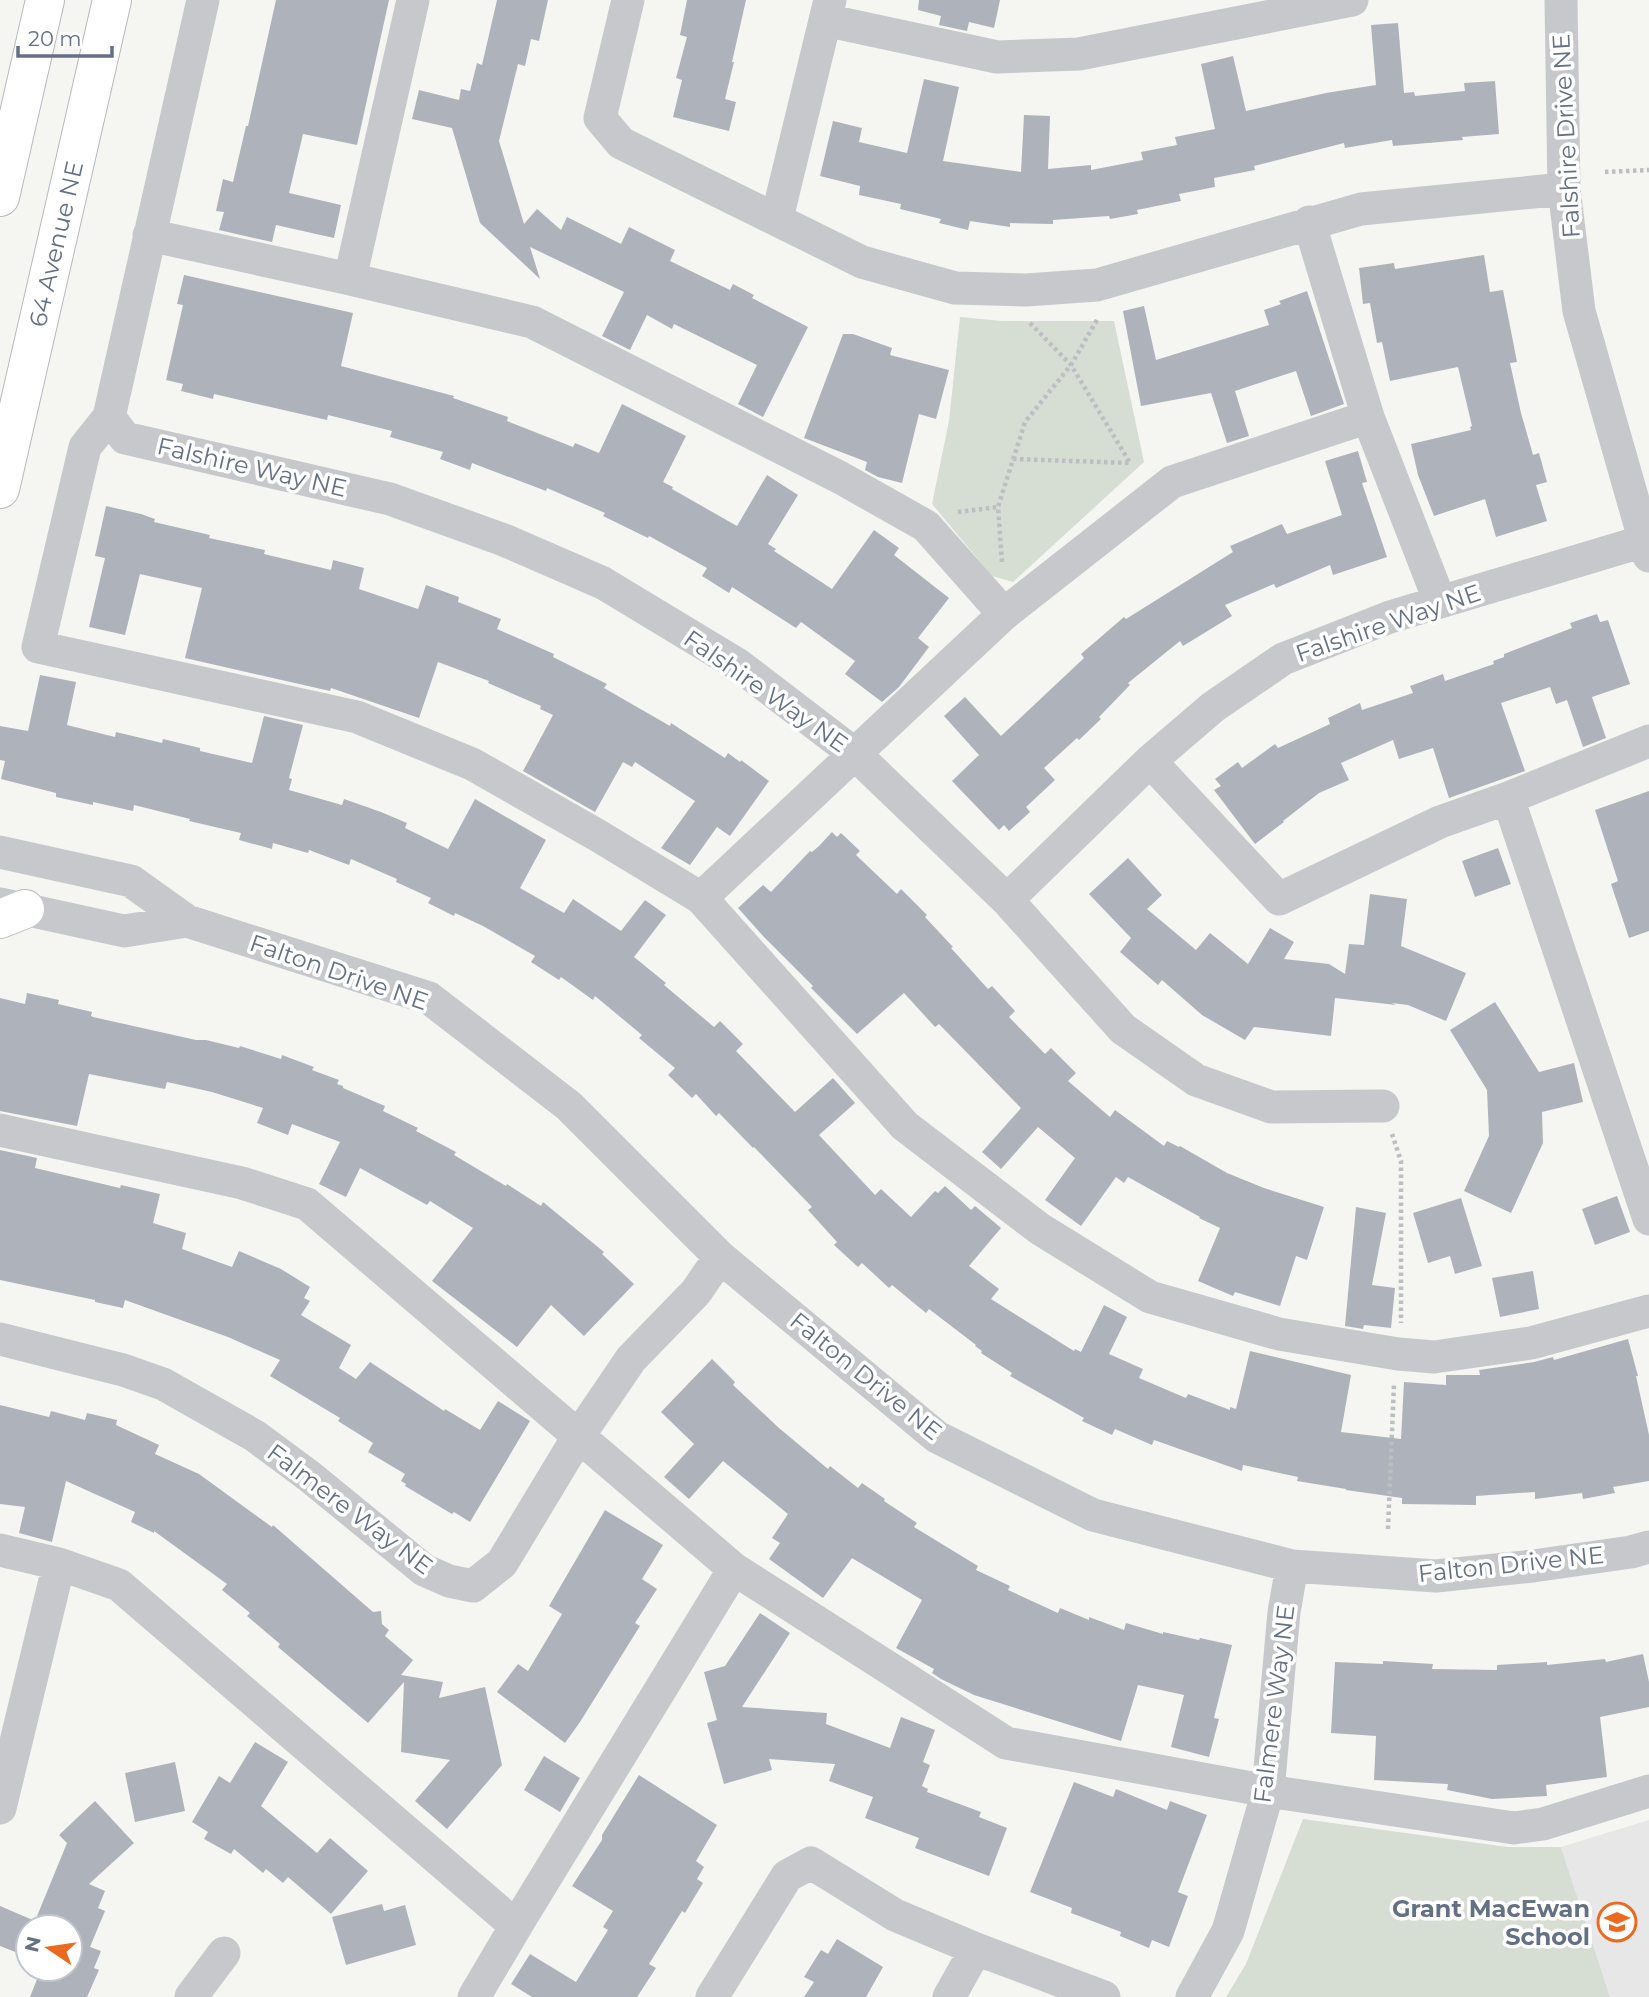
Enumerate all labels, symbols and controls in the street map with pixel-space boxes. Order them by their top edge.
scale bar [18,14,112,58]
text: 20 m [28,26,82,51]
street label: Falshire Drive NE [1546,33,1586,239]
street label: 64 Avenue NE [23,158,89,330]
street label: Falshire Way NE [154,431,350,503]
street label: Falshire Way NE [1292,578,1484,668]
street label: Falshire Way NE [678,624,854,758]
street label: Falton Drive NE [246,928,432,1016]
street label: Falton Drive NE [784,1306,948,1446]
street label: Falmere Way NE [262,1437,438,1581]
street label: Falton Drive NE [1417,1540,1605,1588]
street label: Falmere Way NE [1247,1603,1301,1805]
place label: Grant MacEwan School [1392,1894,1590,1951]
school or university icon: Grant MacEwan School [1596,1901,1638,1943]
north arrow [14,1913,84,1983]
text: N [20,1934,46,1954]

